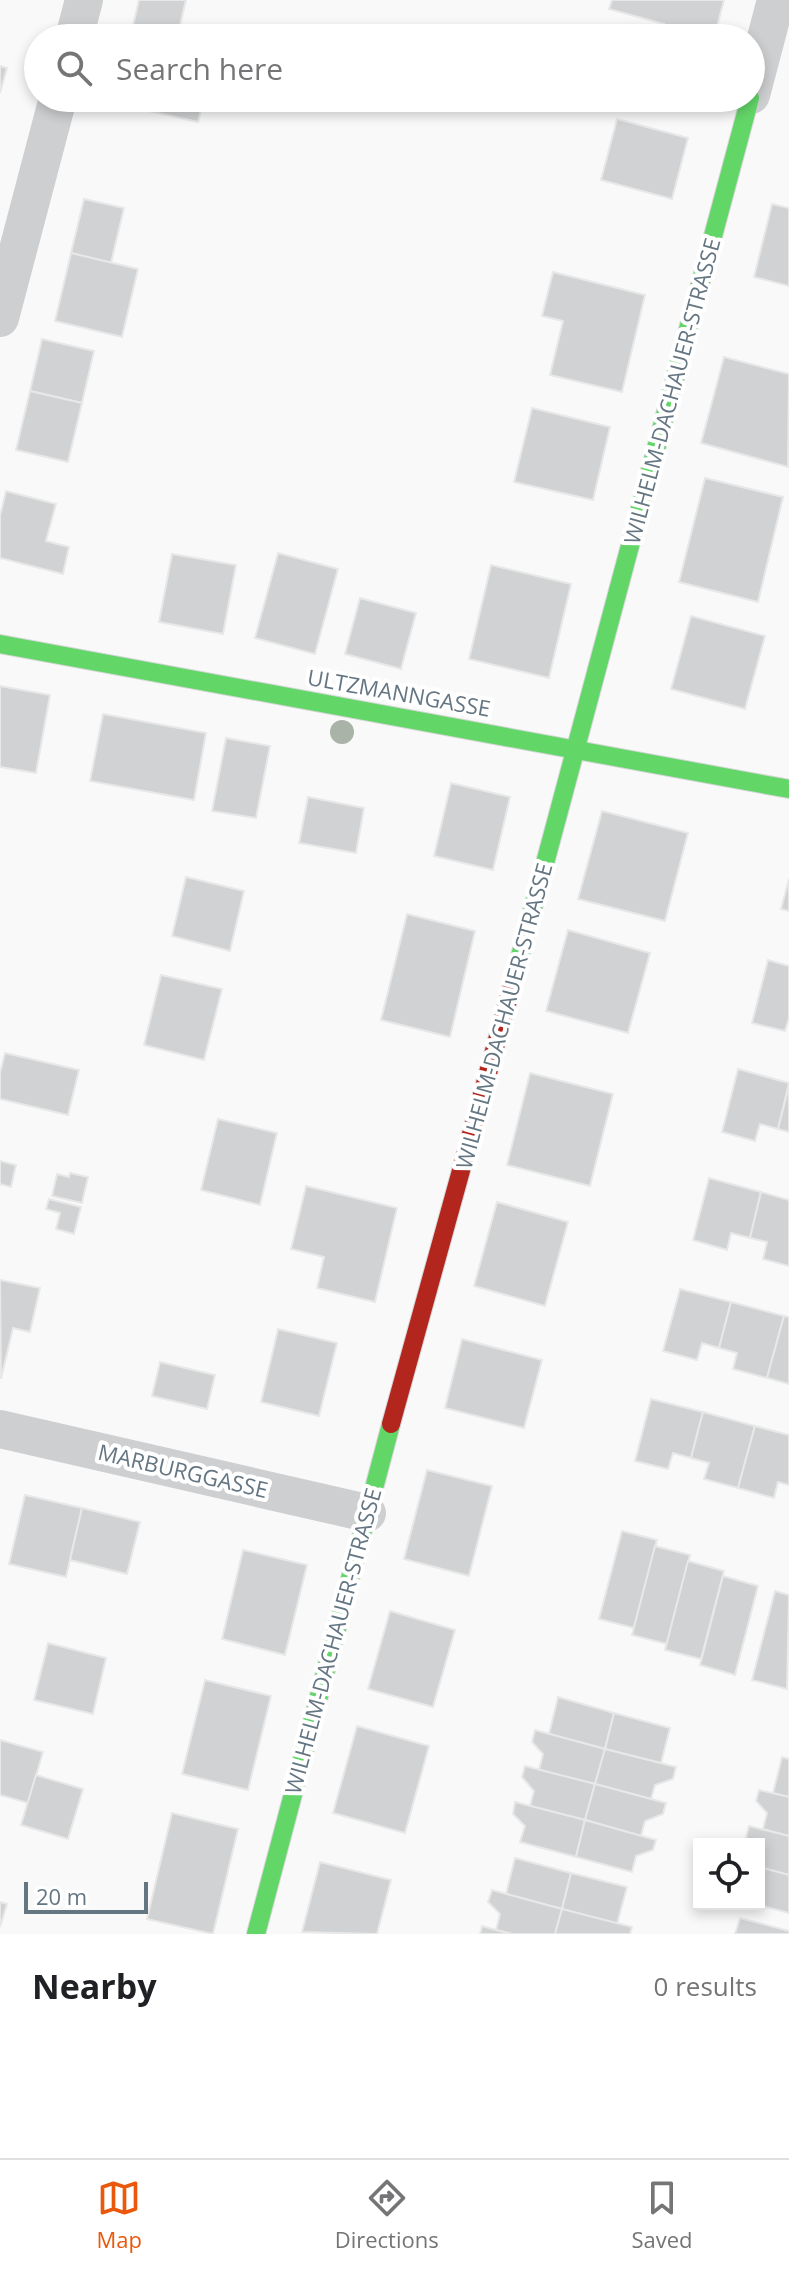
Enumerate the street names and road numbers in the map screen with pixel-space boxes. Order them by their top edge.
street label: WILHELM-DACHAUER-STRASSE [616,234,726,547]
street label: ULTZMANNGASSE [305,661,493,723]
street label: WILHELM-DACHAUER-STRASSE [448,859,558,1172]
street label: MARBURGGASSE [95,1436,271,1504]
street label: WILHELM-DACHAUER-STRASSE [277,1484,387,1797]

